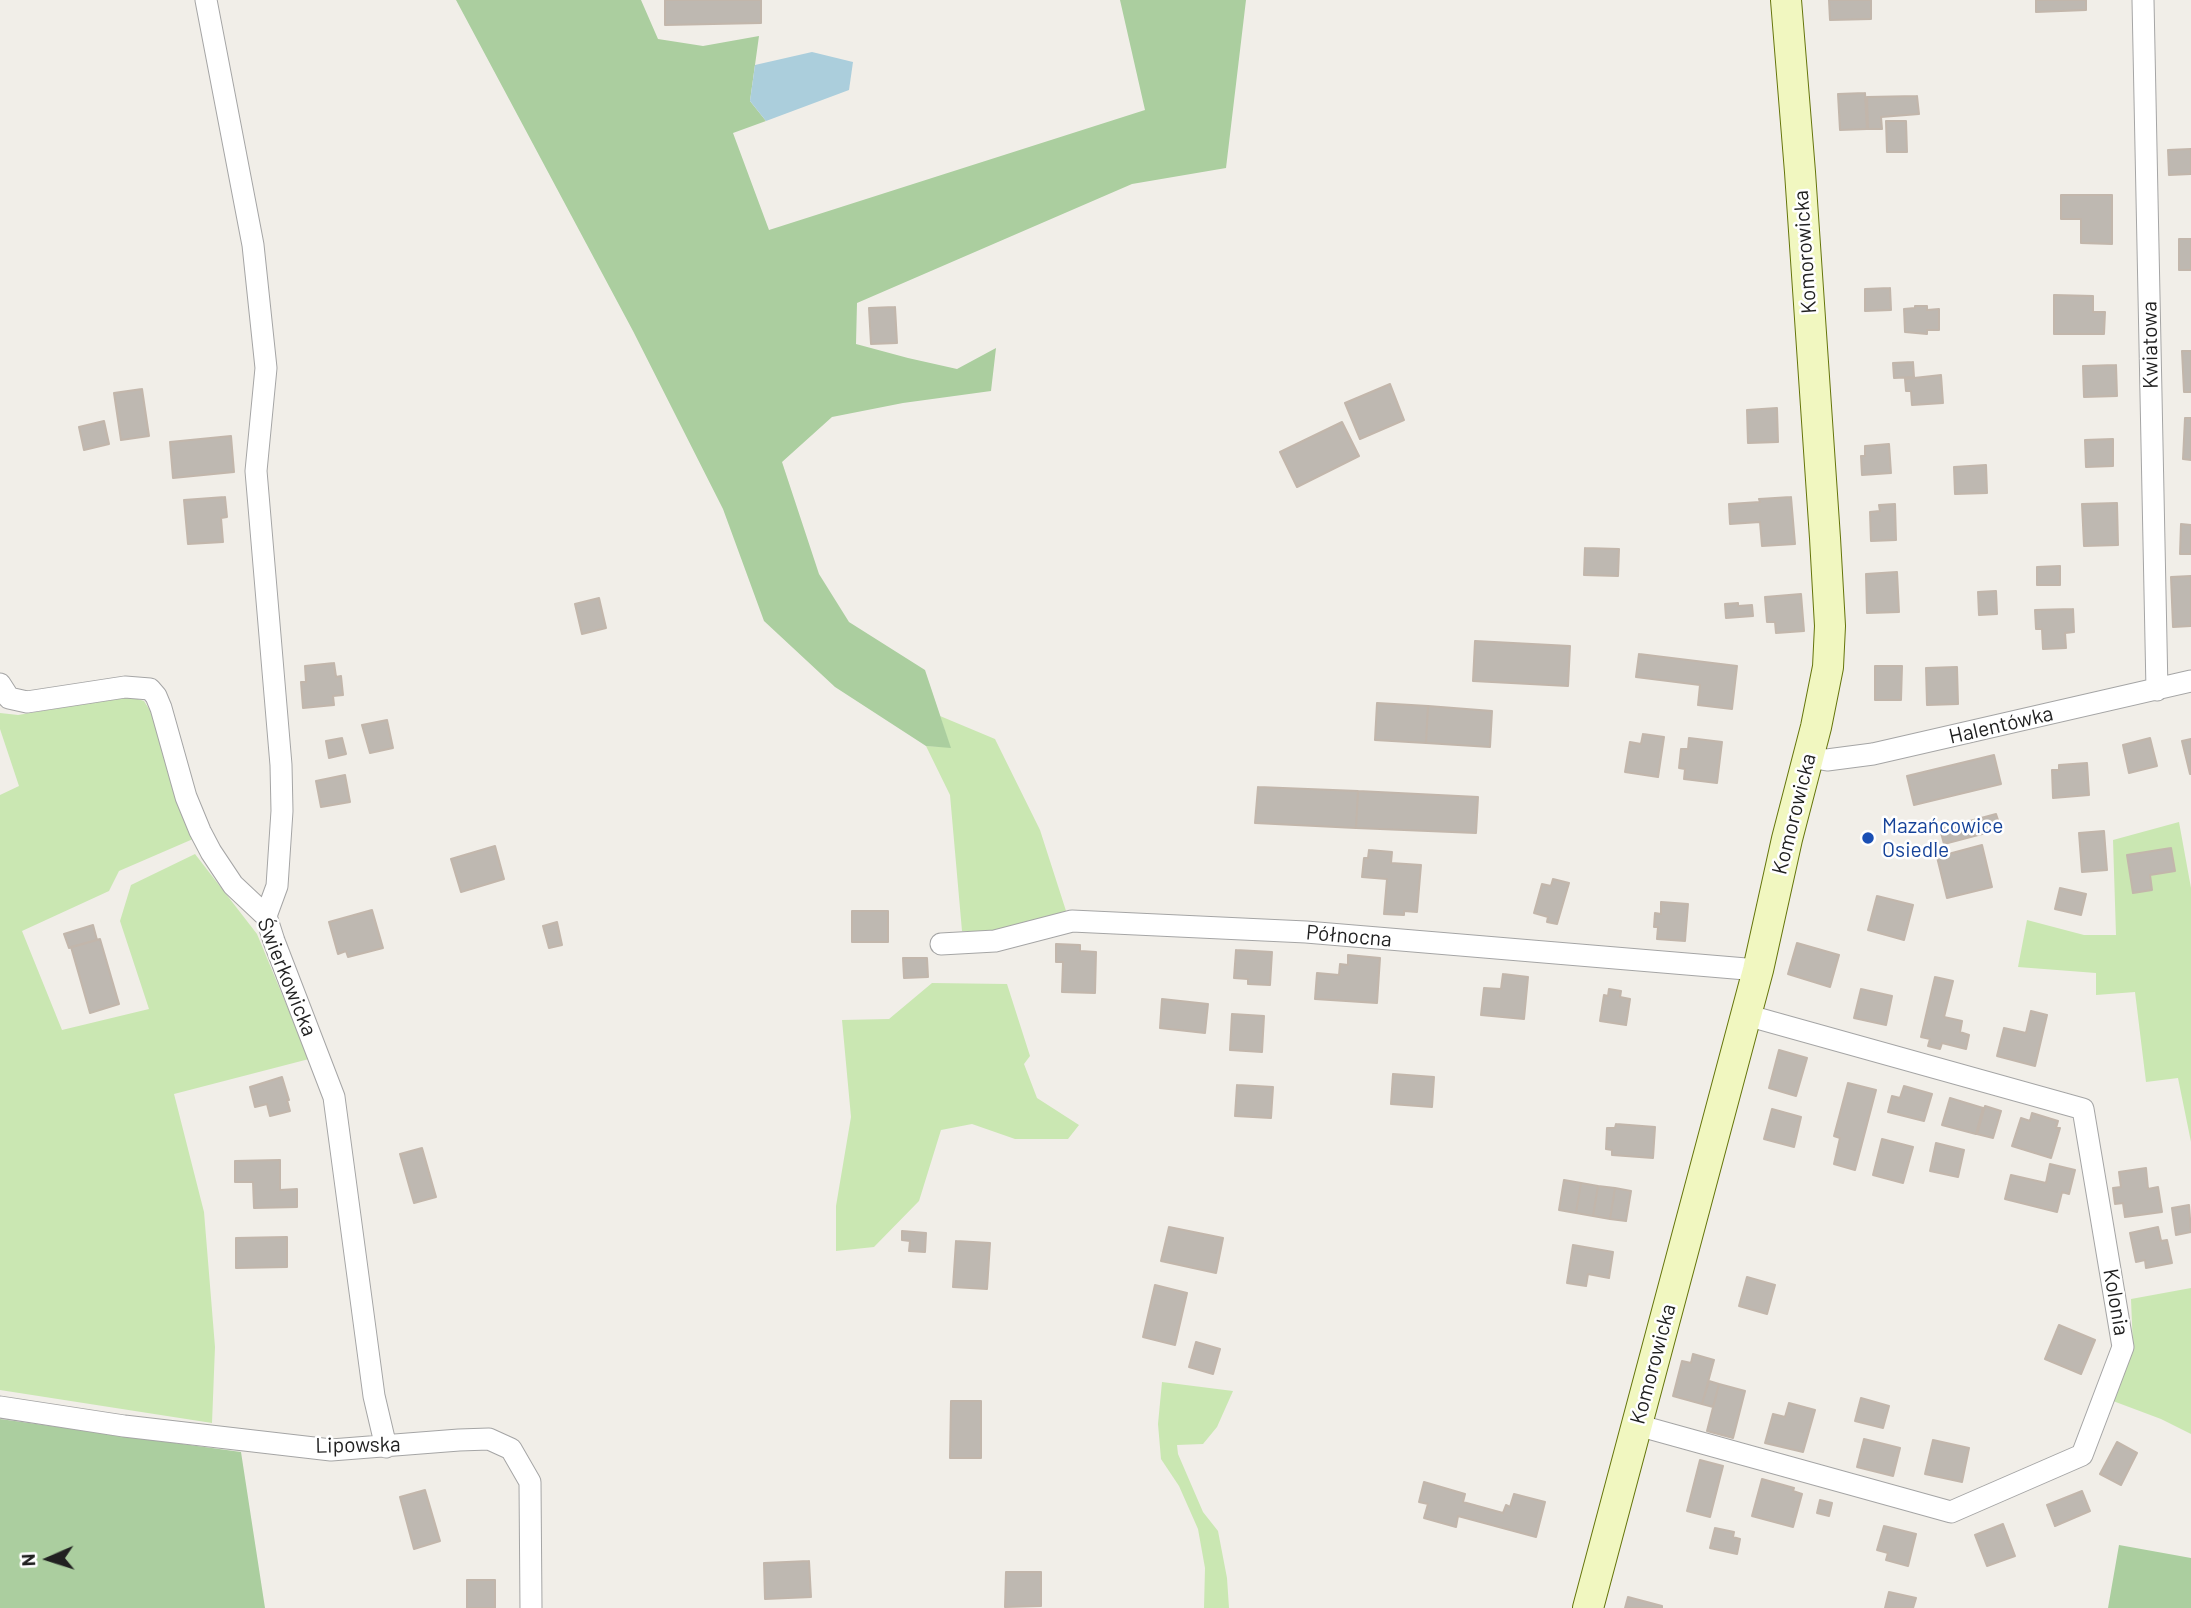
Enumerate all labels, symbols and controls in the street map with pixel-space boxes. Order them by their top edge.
street label: Komorowicka [1788,189,1822,315]
street label: Kwiatowa [2137,301,2163,389]
street label: Halentówka [1946,701,2056,749]
street label: Komorowicka [1767,751,1821,877]
place label: Mazańcowice Osiedle [1882,813,2003,863]
marker: Mazańcowice Osiedle [1860,830,1876,846]
street label: Świerkowicka [252,914,322,1040]
street label: Północna [1305,920,1393,952]
street label: Kolonia [2098,1267,2134,1337]
street label: Komorowicka [1625,1301,1681,1427]
street label: Lipowska [315,1432,401,1458]
north arrow [14,1524,84,1594]
text: N [16,1553,39,1567]

